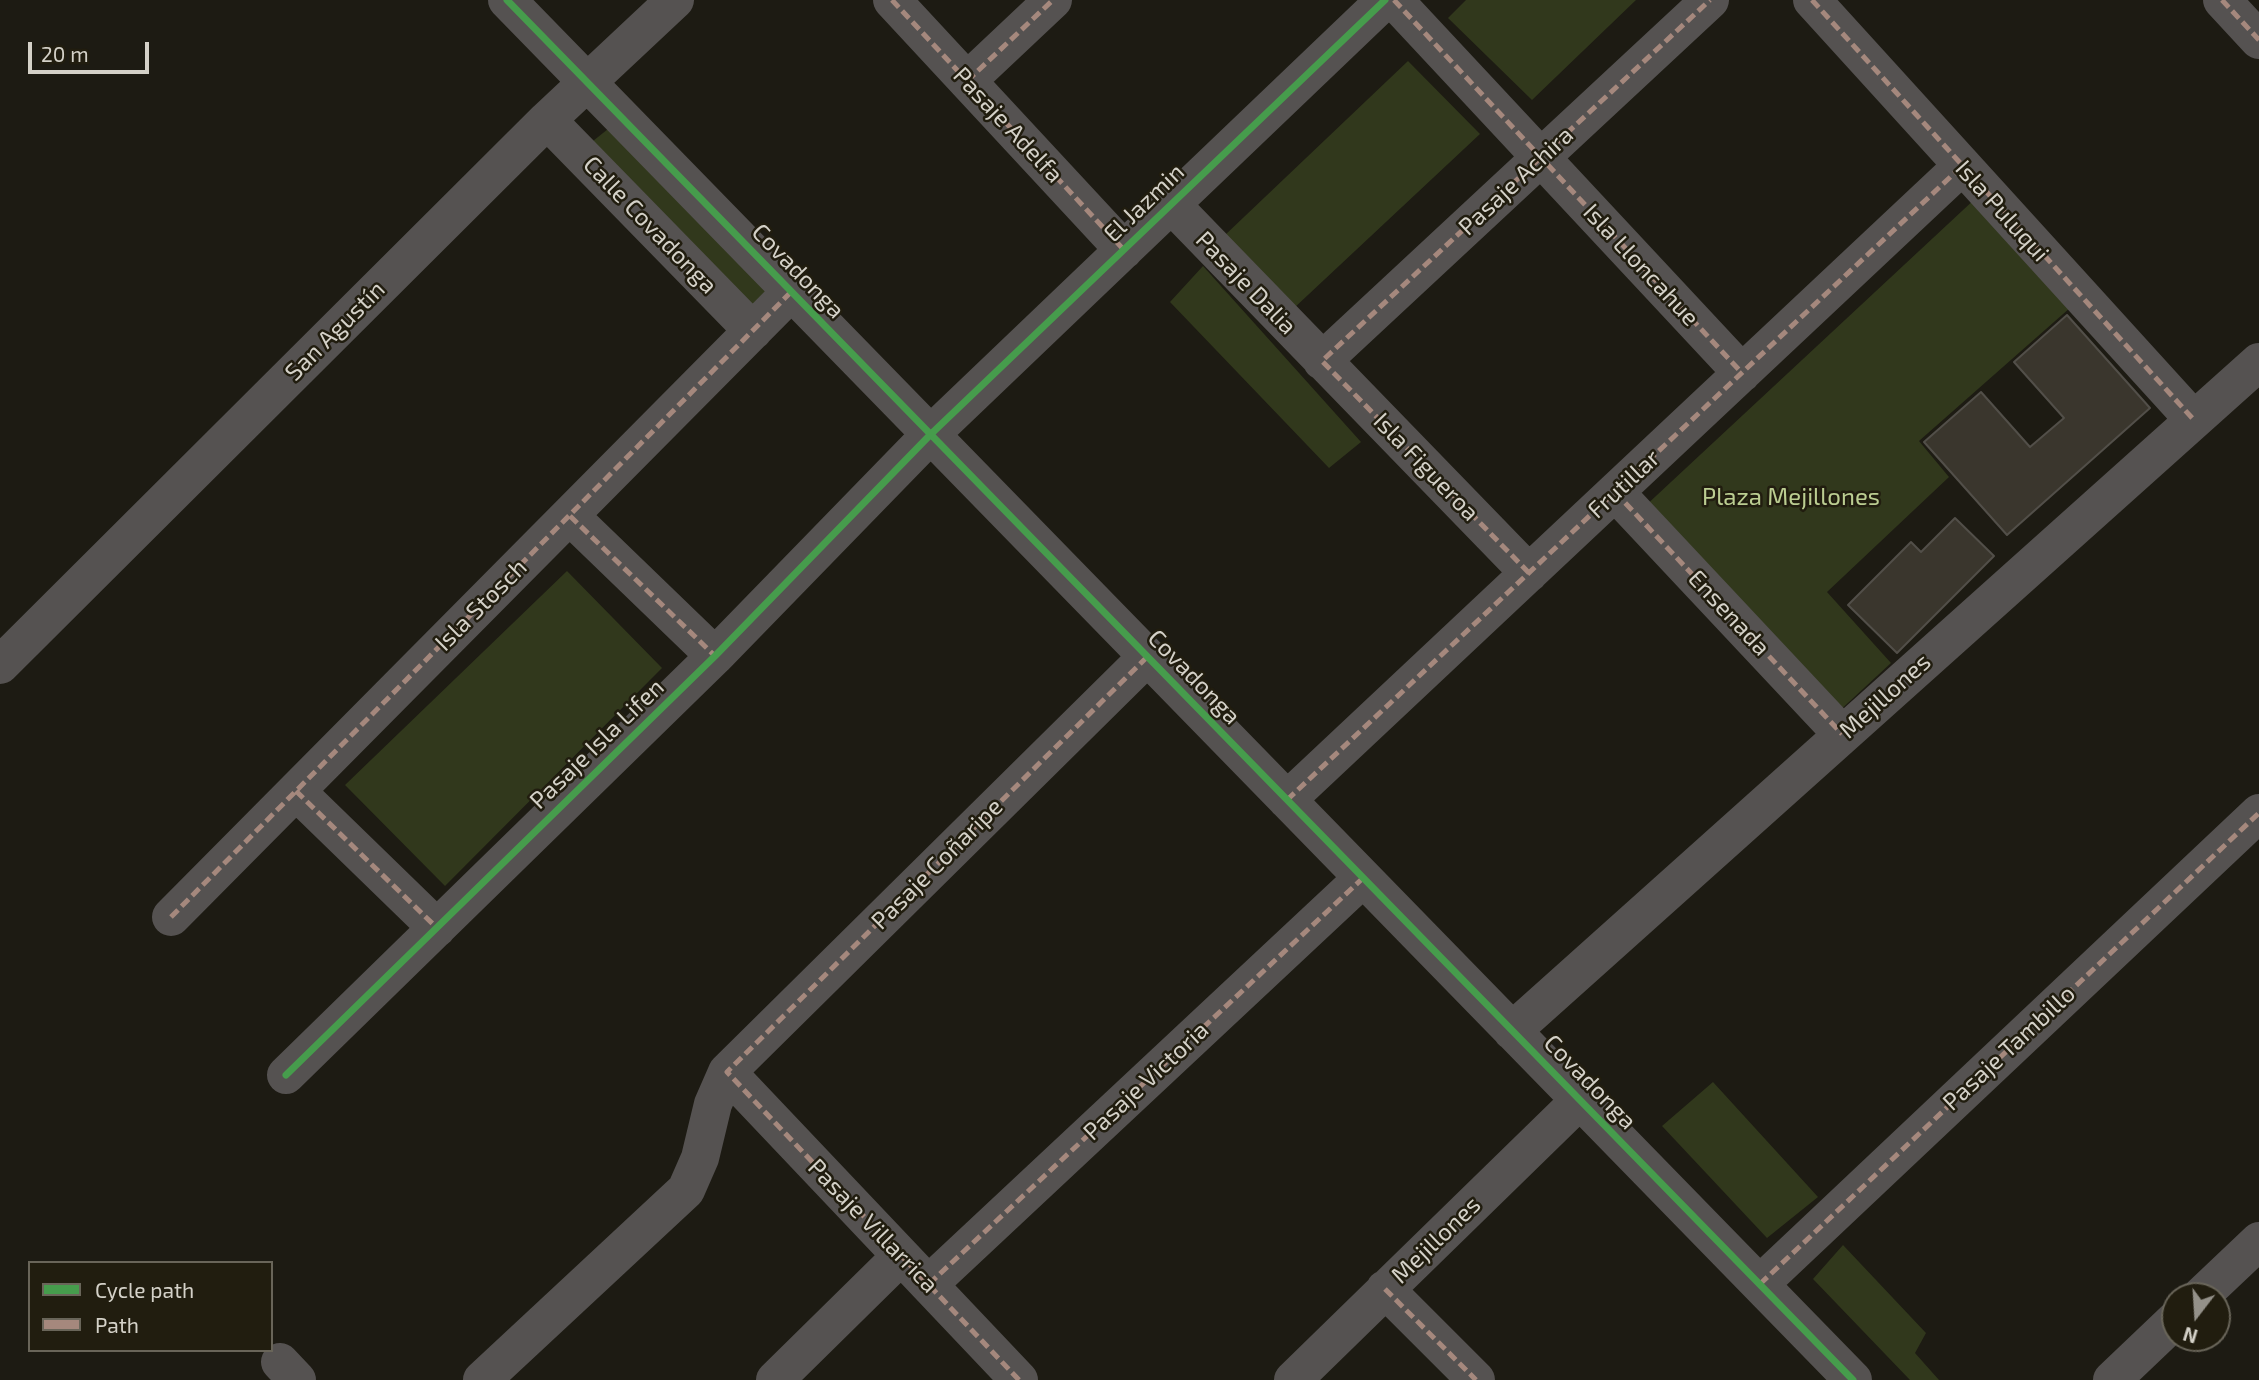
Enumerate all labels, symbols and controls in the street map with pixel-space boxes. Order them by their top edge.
scale bar [32,28,152,72]
text: 20 m [41,41,89,66]
street label: Pasaje Adelfa [947,61,1069,189]
street label: Pasaje Achira [1453,121,1579,241]
street label: Calle Covadonga [577,150,723,300]
street label: Isla Puluqui [1949,155,2055,267]
street label: El Jazmin [1098,158,1190,248]
street label: Isla Lloncahue [1577,198,1705,332]
street label: Covadonga [746,218,850,324]
street label: Pasaje Dalia [1190,225,1302,341]
street label: San Agustín [279,275,391,387]
street label: Isla Figueroa [1367,407,1485,527]
street label: Frutillar [1582,443,1666,525]
park label: Plaza Mejillones [1702,483,1880,511]
street label: Isla Stosch [429,553,533,657]
street label: Ensenada [1682,564,1776,662]
street label: Covadonga [1142,624,1246,730]
street label: Mejillones [1833,648,1937,744]
street label: Pasaje Isla Lifen [524,673,670,815]
street label: Pasaje Coñaripe [865,792,1009,936]
street label: Pasaje Tambillo [1937,979,2081,1117]
street label: Pasaje Victoria [1077,1016,1215,1146]
street label: Covadonga [1538,1029,1642,1135]
street label: Pasaje Villarrica [802,1153,944,1299]
street label: Mejillones [1385,1190,1487,1290]
legend [28,1261,273,1352]
text: Cycle path [95,1277,194,1302]
north arrow [2161,1282,2231,1352]
text: Path [95,1312,139,1337]
text: N [2180,1323,2200,1349]

